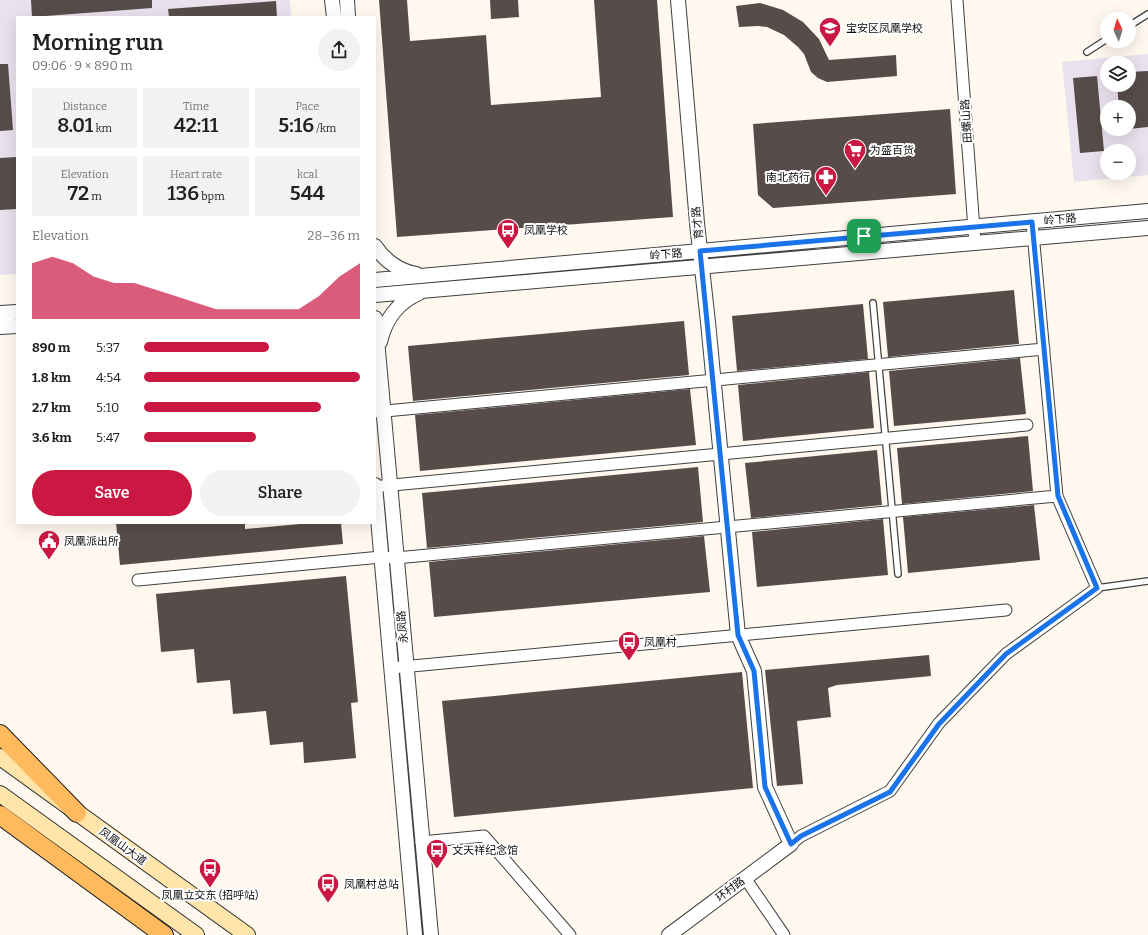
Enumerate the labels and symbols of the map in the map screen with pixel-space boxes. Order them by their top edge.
north arrow [1100,12,1136,48]
school or university icon: 宝安区凤凰学校 [817,15,843,48]
place label: 宝安区凤凰学校 [846,22,923,35]
street label: 田螺山路 [958,99,975,143]
supermarket icon: 为盛百货 [842,137,868,170]
place label: 为盛百货 [870,144,914,157]
pharmacy icon: 南北药行 [813,164,839,197]
place label: 南北药行 [766,171,810,184]
street label: 育才路 [689,206,706,240]
street label: 岭下路 [1043,212,1077,227]
bus stop icon: 凤凰学校 [495,217,521,250]
pin [847,219,881,253]
place label: 凤凰学校 [524,224,568,237]
street label: 岭下路 [649,247,683,262]
public building icon: 凤凰派出所 [36,528,62,561]
place label: 凤凰派出所 [64,535,119,548]
street label: 永凤路 [395,610,410,644]
bus stop icon: 凤凰村 [616,629,642,662]
place label: 凤凰村 [644,636,677,649]
street label: 凤凰山大道 [97,825,149,868]
bus stop icon: 文天祥纪念馆 [424,837,450,870]
place label: 文天祥纪念馆 [452,844,518,857]
bus stop icon: 凤凰立交东 (招呼站) [197,856,223,889]
bus stop icon: 凤凰村总站 [315,871,341,904]
street label: 环村路 [713,874,747,905]
place label: 凤凰村总站 [344,878,399,891]
place label: 凤凰立交东 (招呼站) [162,889,258,902]

